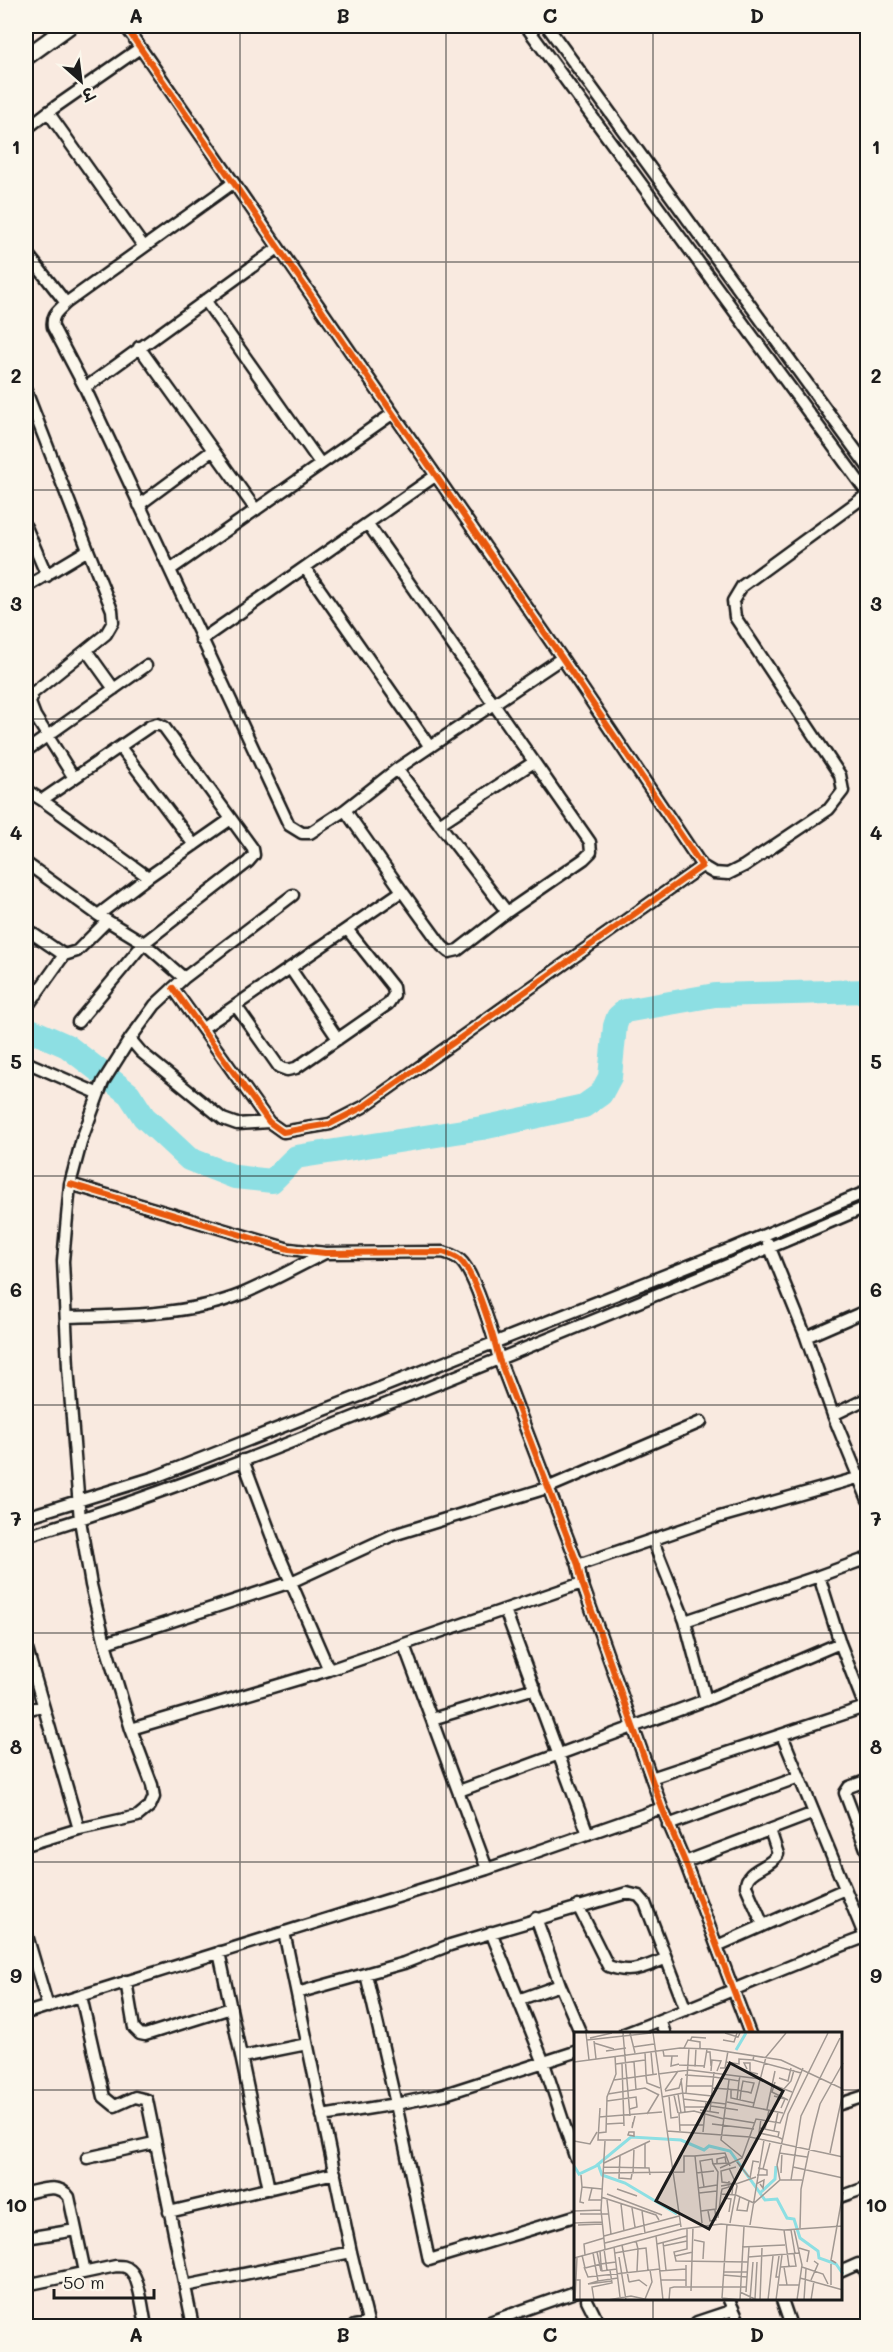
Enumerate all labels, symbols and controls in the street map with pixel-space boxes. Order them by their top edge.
text: A [129,2,143,28]
text: B [336,2,350,28]
text: C [543,2,558,28]
text: D [750,2,764,28]
north arrow [51,51,111,111]
text: उ [77,82,100,107]
text: 1 [12,133,20,159]
text: 1 [872,133,880,159]
text: 2 [10,362,22,388]
text: 2 [870,362,882,388]
text: 3 [10,590,22,616]
text: 3 [870,590,882,616]
text: 4 [10,819,23,845]
text: 4 [870,819,883,845]
text: 5 [10,1048,22,1074]
text: 5 [870,1048,882,1074]
text: 6 [10,1276,22,1302]
text: 6 [870,1276,882,1302]
text: 7 [10,1505,22,1531]
text: 7 [870,1505,882,1531]
text: 8 [10,1733,22,1759]
text: 8 [870,1733,882,1759]
text: 9 [10,1962,22,1988]
text: 9 [870,1962,882,1988]
inset map [574,2032,842,2301]
text: 10 [5,2191,27,2217]
text: 10 [865,2191,887,2217]
scale bar [54,2262,154,2300]
text: 50 m [63,2270,105,2294]
text: A [129,2321,143,2347]
text: B [336,2321,350,2347]
text: C [543,2321,558,2347]
text: D [750,2321,764,2347]

